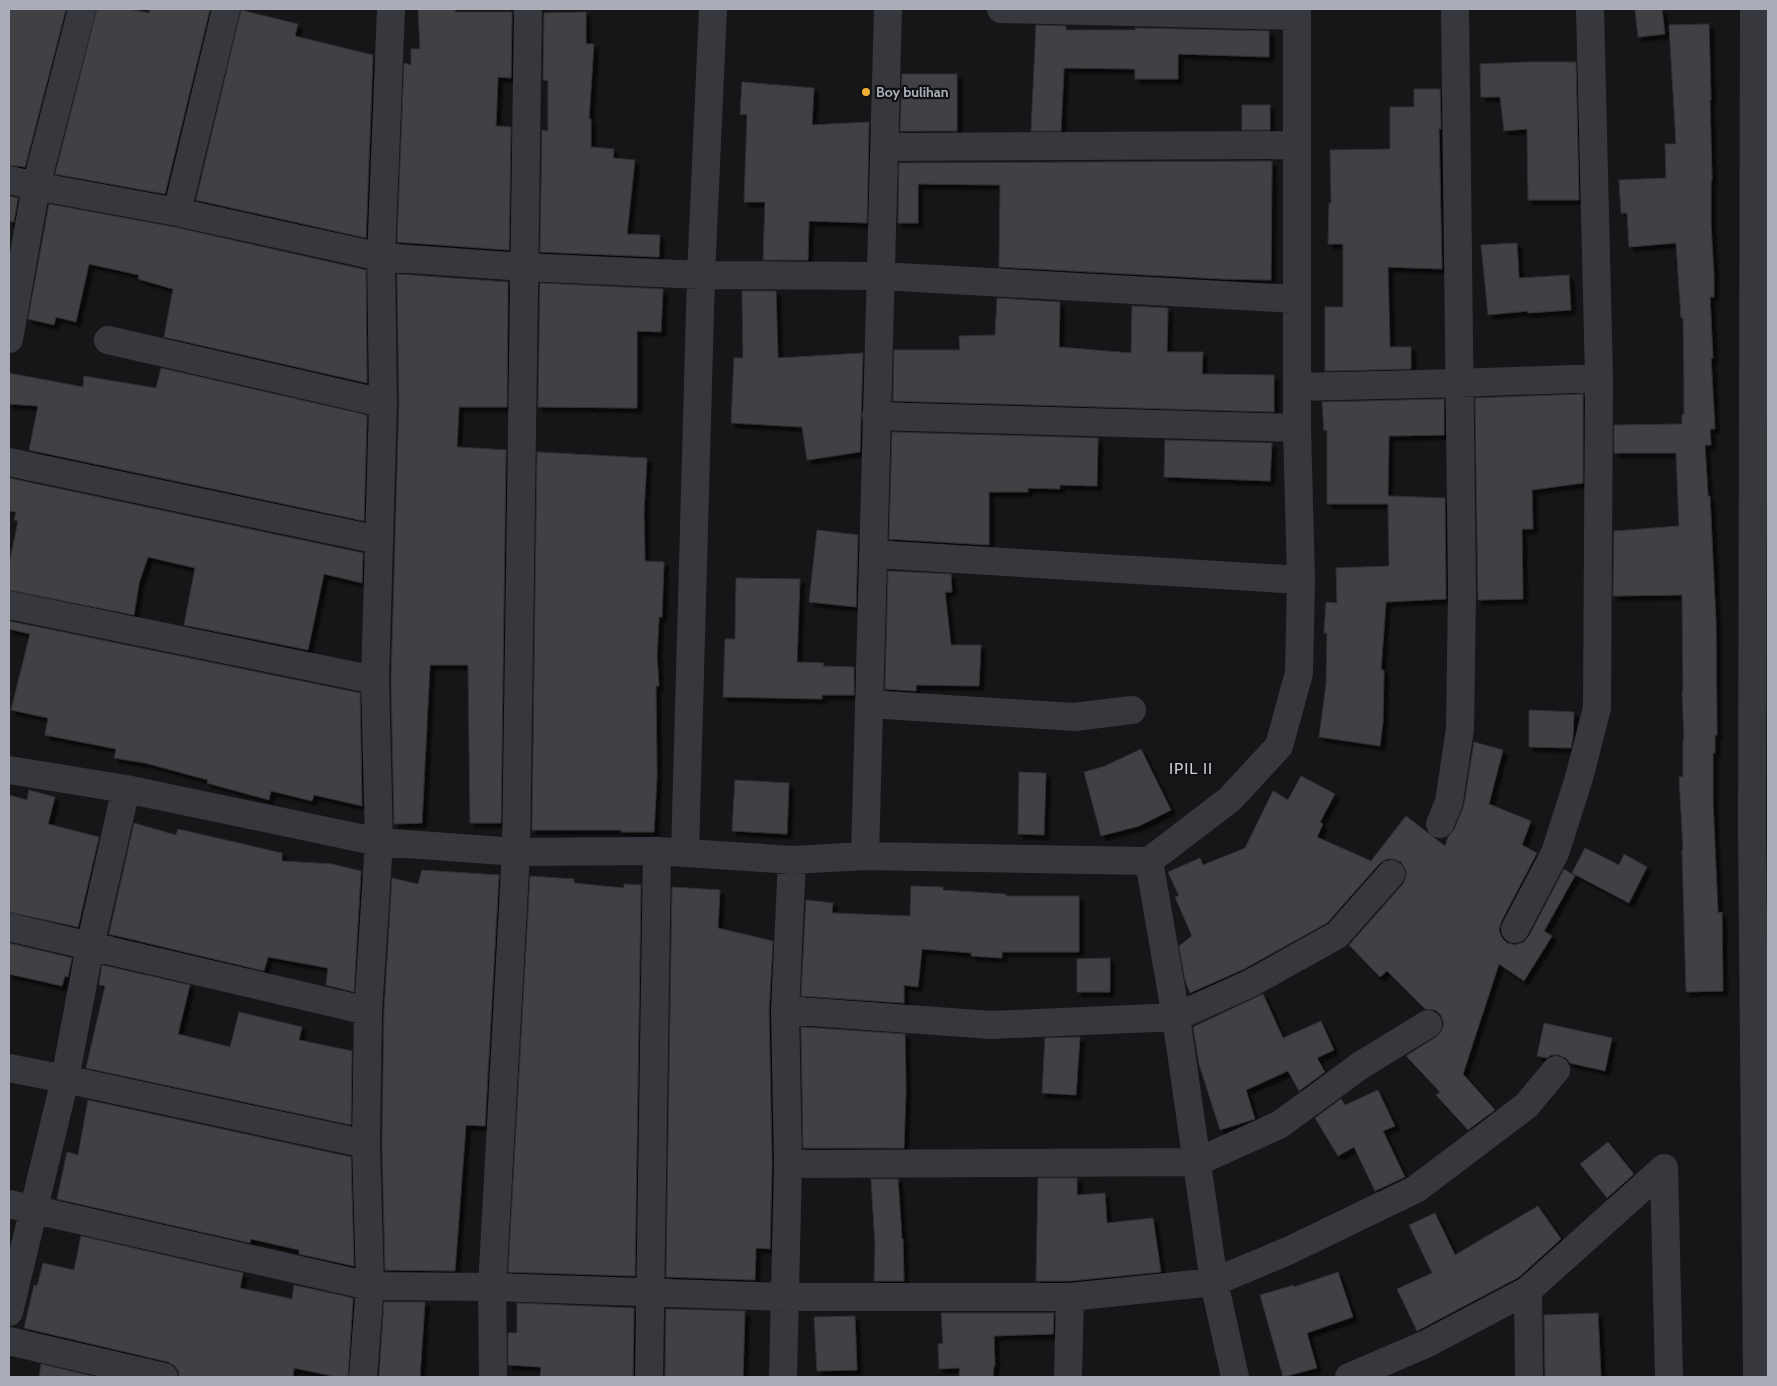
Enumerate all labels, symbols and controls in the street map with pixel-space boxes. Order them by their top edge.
place label: Boy bulihan [876,83,948,101]
marker: Boy bulihan [860,86,872,98]
district label: IPIL II [1169,759,1213,778]

